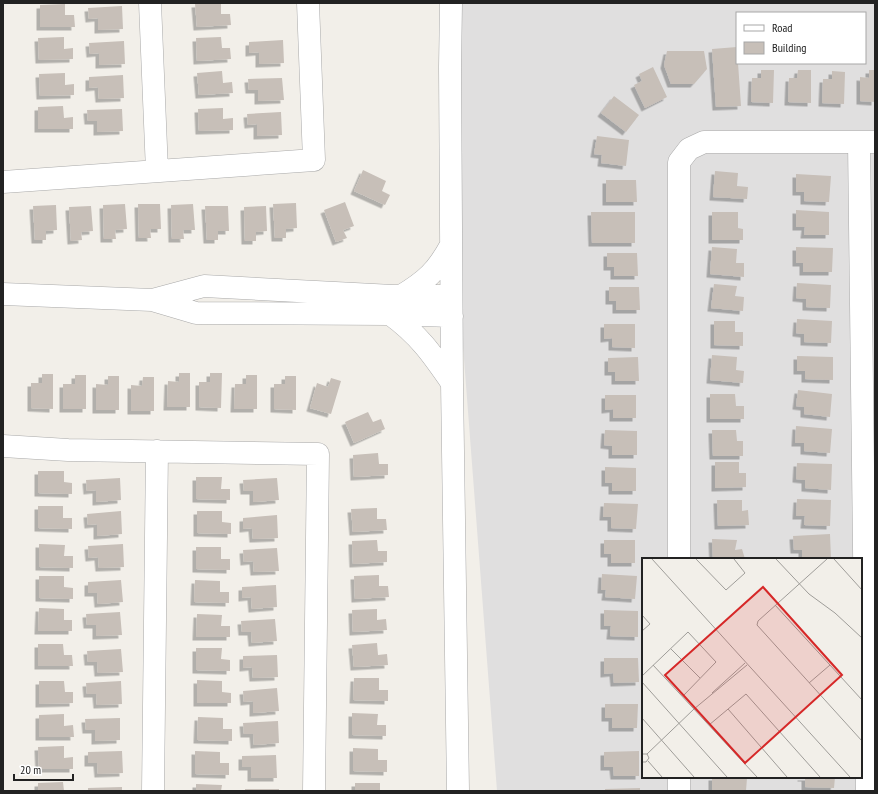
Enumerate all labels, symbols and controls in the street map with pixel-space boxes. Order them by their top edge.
legend [736,12,866,64]
text: Road [772,20,792,35]
text: Building [772,40,807,55]
inset map [642,558,862,778]
scale bar [14,756,73,782]
text: 20 m [20,762,41,777]

